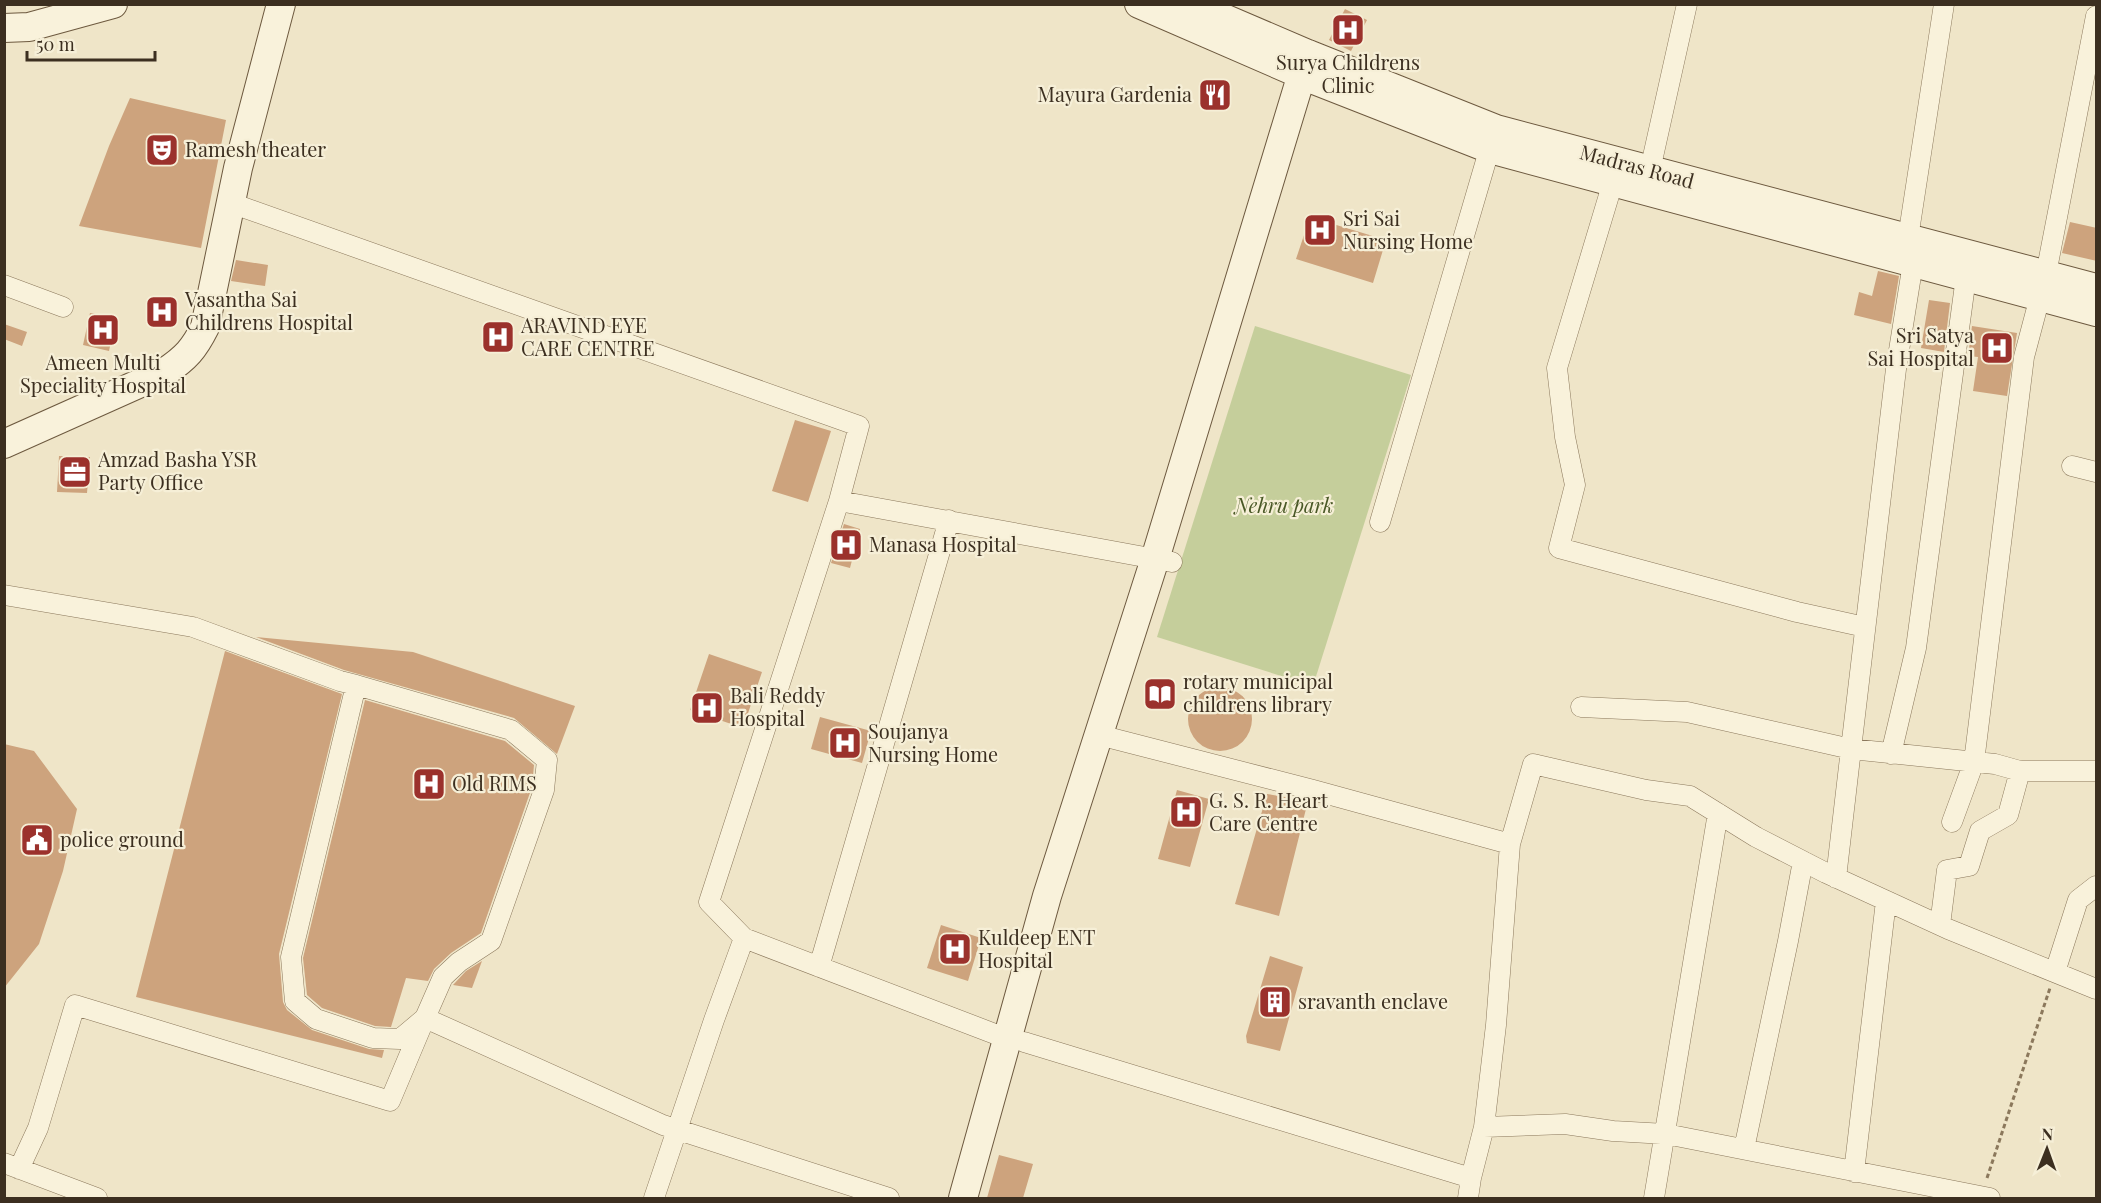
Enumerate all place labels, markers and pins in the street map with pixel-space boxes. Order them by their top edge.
hospital icon: Surya Childrens Clinic [1330,12,1366,48]
place label: Surya Childrens Clinic [1276,48,1420,98]
restaurant icon: Mayura Gardenia [1197,77,1233,113]
place label: Mayura Gardenia [1038,80,1192,107]
theatre icon: Ramesh theater [144,132,180,168]
place label: Ramesh theater [185,135,326,162]
place label: Sri Sai Nursing Home [1343,204,1473,254]
hospital icon: Sri Sai Nursing Home [1302,212,1338,248]
place label: Vasantha Sai Childrens Hospital [184,285,353,335]
hospital icon: Vasantha Sai Childrens Hospital [144,294,180,330]
place label: ARAVIND EYE CARE CENTRE [520,311,655,361]
hospital icon: Ameen Multi Speciality Hospital [85,312,121,348]
hospital icon: ARAVIND EYE CARE CENTRE [480,319,516,355]
place label: Sri Satya Sai Hospital [1867,321,1974,371]
hospital icon: Sri Satya Sai Hospital [1979,330,2015,366]
place label: Ameen Multi Speciality Hospital [20,348,186,398]
place label: Amzad Basha YSR Party Office [97,445,258,495]
office icon: Amzad Basha YSR Party Office [57,454,93,490]
hospital icon: Manasa Hospital [828,527,864,563]
place label: Manasa Hospital [869,530,1017,557]
place label: rotary municipal childrens library [1183,667,1333,717]
library icon: rotary municipal childrens library [1142,676,1178,712]
place label: Bali Reddy Hospital [730,681,825,731]
hospital icon: Bali Reddy Hospital [689,690,725,726]
place label: Soujanya Nursing Home [868,717,998,767]
hospital icon: Soujanya Nursing Home [827,725,863,761]
hospital icon: Old RIMS [411,766,447,802]
place label: Old RIMS [452,769,537,796]
place label: G. S. R. Heart Care Centre [1209,786,1329,836]
hospital icon: G. S. R. Heart Care Centre [1168,794,1204,830]
public building icon: police ground [19,822,55,858]
place label: police ground [60,825,184,852]
place label: Kuldeep ENT Hospital [978,923,1095,973]
hospital icon: Kuldeep ENT Hospital [937,931,973,967]
building icon: sravanth enclave [1257,984,1293,1020]
place label: sravanth enclave [1298,987,1448,1014]

